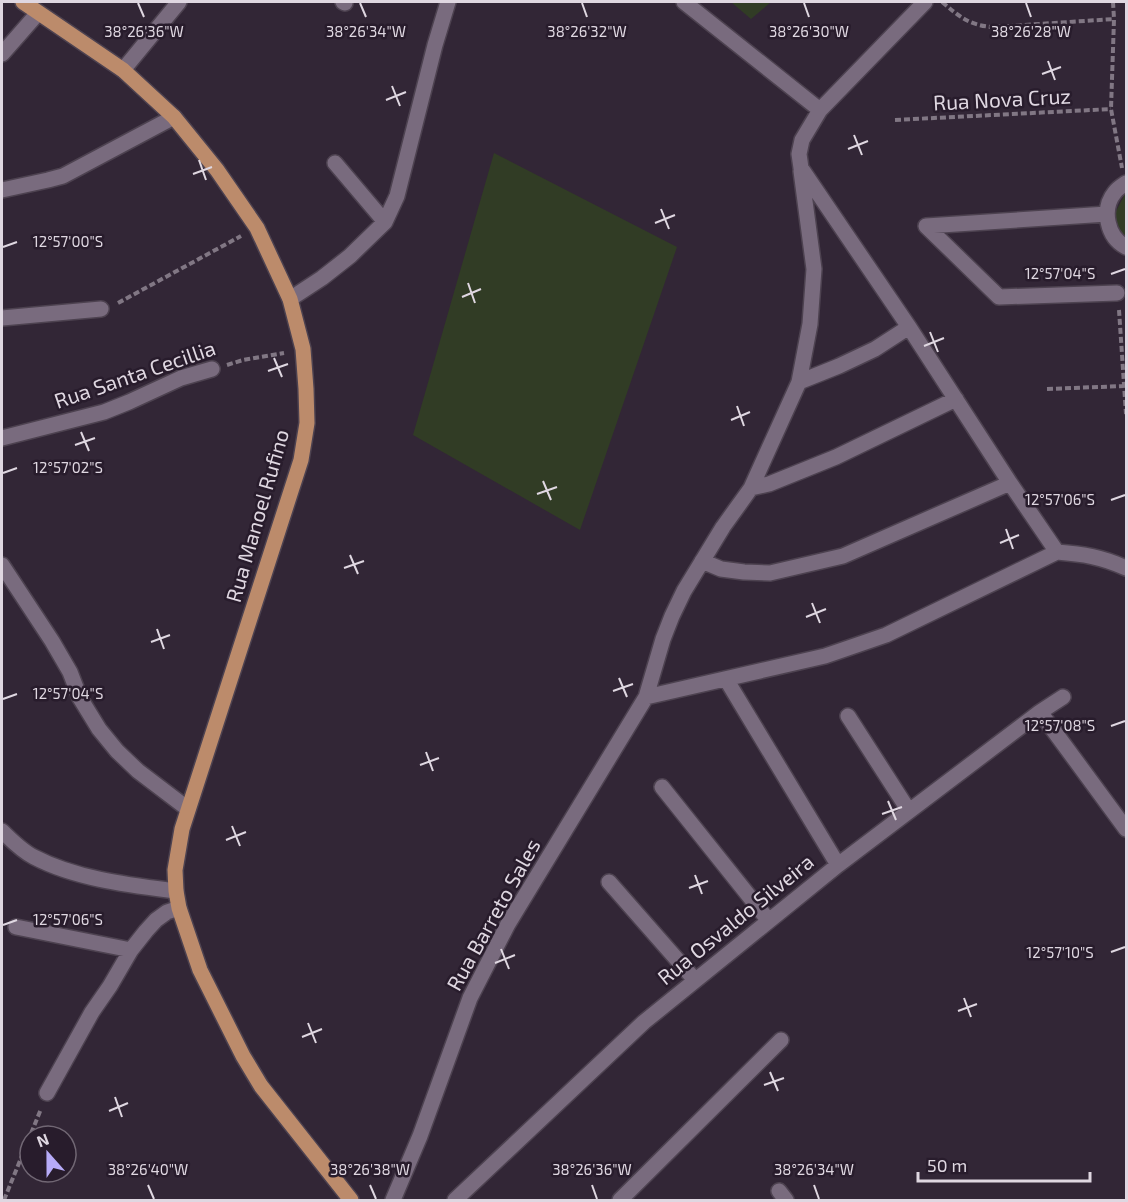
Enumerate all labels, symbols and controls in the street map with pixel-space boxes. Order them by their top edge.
text: 38°26'36"W [104,22,184,40]
text: 38°26'34"W [326,22,406,40]
text: 38°26'32"W [547,22,627,40]
text: 38°26'30"W [769,22,849,40]
text: 38°26'28"W [991,22,1071,40]
street label: Rua Nova Cruz [932,82,1072,115]
text: 12°57'00"S [33,232,103,250]
text: 12°57'04"S [1025,264,1095,282]
street label: Rua Santa Cecillia [51,334,218,413]
street label: Rua Manoel Rufino [220,426,293,605]
text: 12°57'02"S [33,458,103,476]
text: 12°57'06"S [1025,490,1095,508]
text: 12°57'04"S [33,684,103,702]
text: 12°57'08"S [1025,716,1095,734]
street label: Rua Barreto Sales [441,834,545,995]
street label: Rua Osvaldo Silveira [652,848,818,989]
text: 12°57'06"S [33,910,103,928]
text: 12°57'10"S [1026,943,1094,961]
north arrow [18,1124,78,1184]
text: N [34,1129,51,1150]
scale bar [918,1145,1090,1183]
text: 50 m [927,1154,967,1176]
text: 38°26'40"W [108,1160,188,1178]
text: 38°26'38"W [330,1160,410,1178]
text: 38°26'36"W [552,1160,632,1178]
text: 38°26'34"W [774,1160,854,1178]

